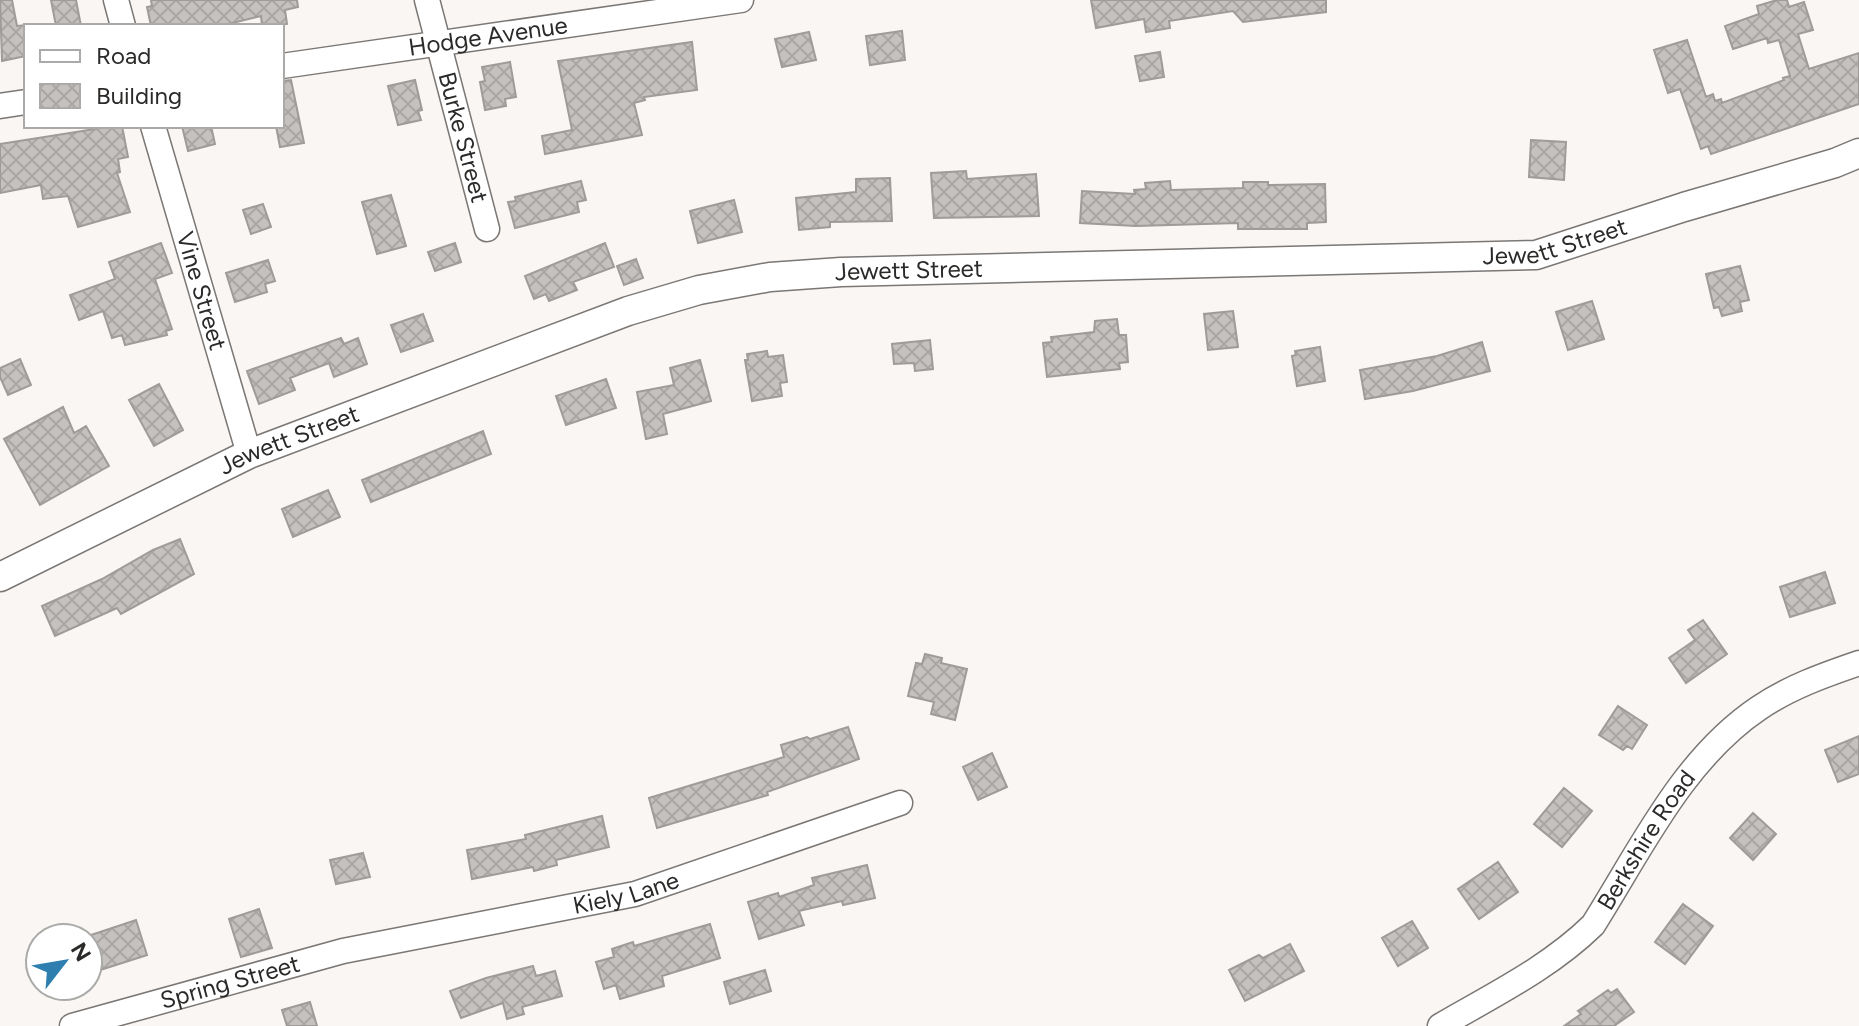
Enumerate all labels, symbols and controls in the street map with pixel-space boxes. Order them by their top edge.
street label: Hodge Avenue [406,10,569,62]
legend [24,24,284,128]
text: Road [96,41,151,70]
street label: Burke Street [432,69,494,206]
text: Building [96,81,182,110]
street label: Jewett Street [1482,212,1630,270]
street label: Vine Street [171,228,233,354]
street label: Jewett Street [834,254,983,286]
street label: Jewett Street [214,399,363,481]
street label: Berkshire Road [1591,764,1701,915]
street label: Kiely Lane [570,865,683,920]
north arrow [24,922,104,1002]
text: N [65,938,97,966]
street label: Spring Street [157,949,303,1015]

